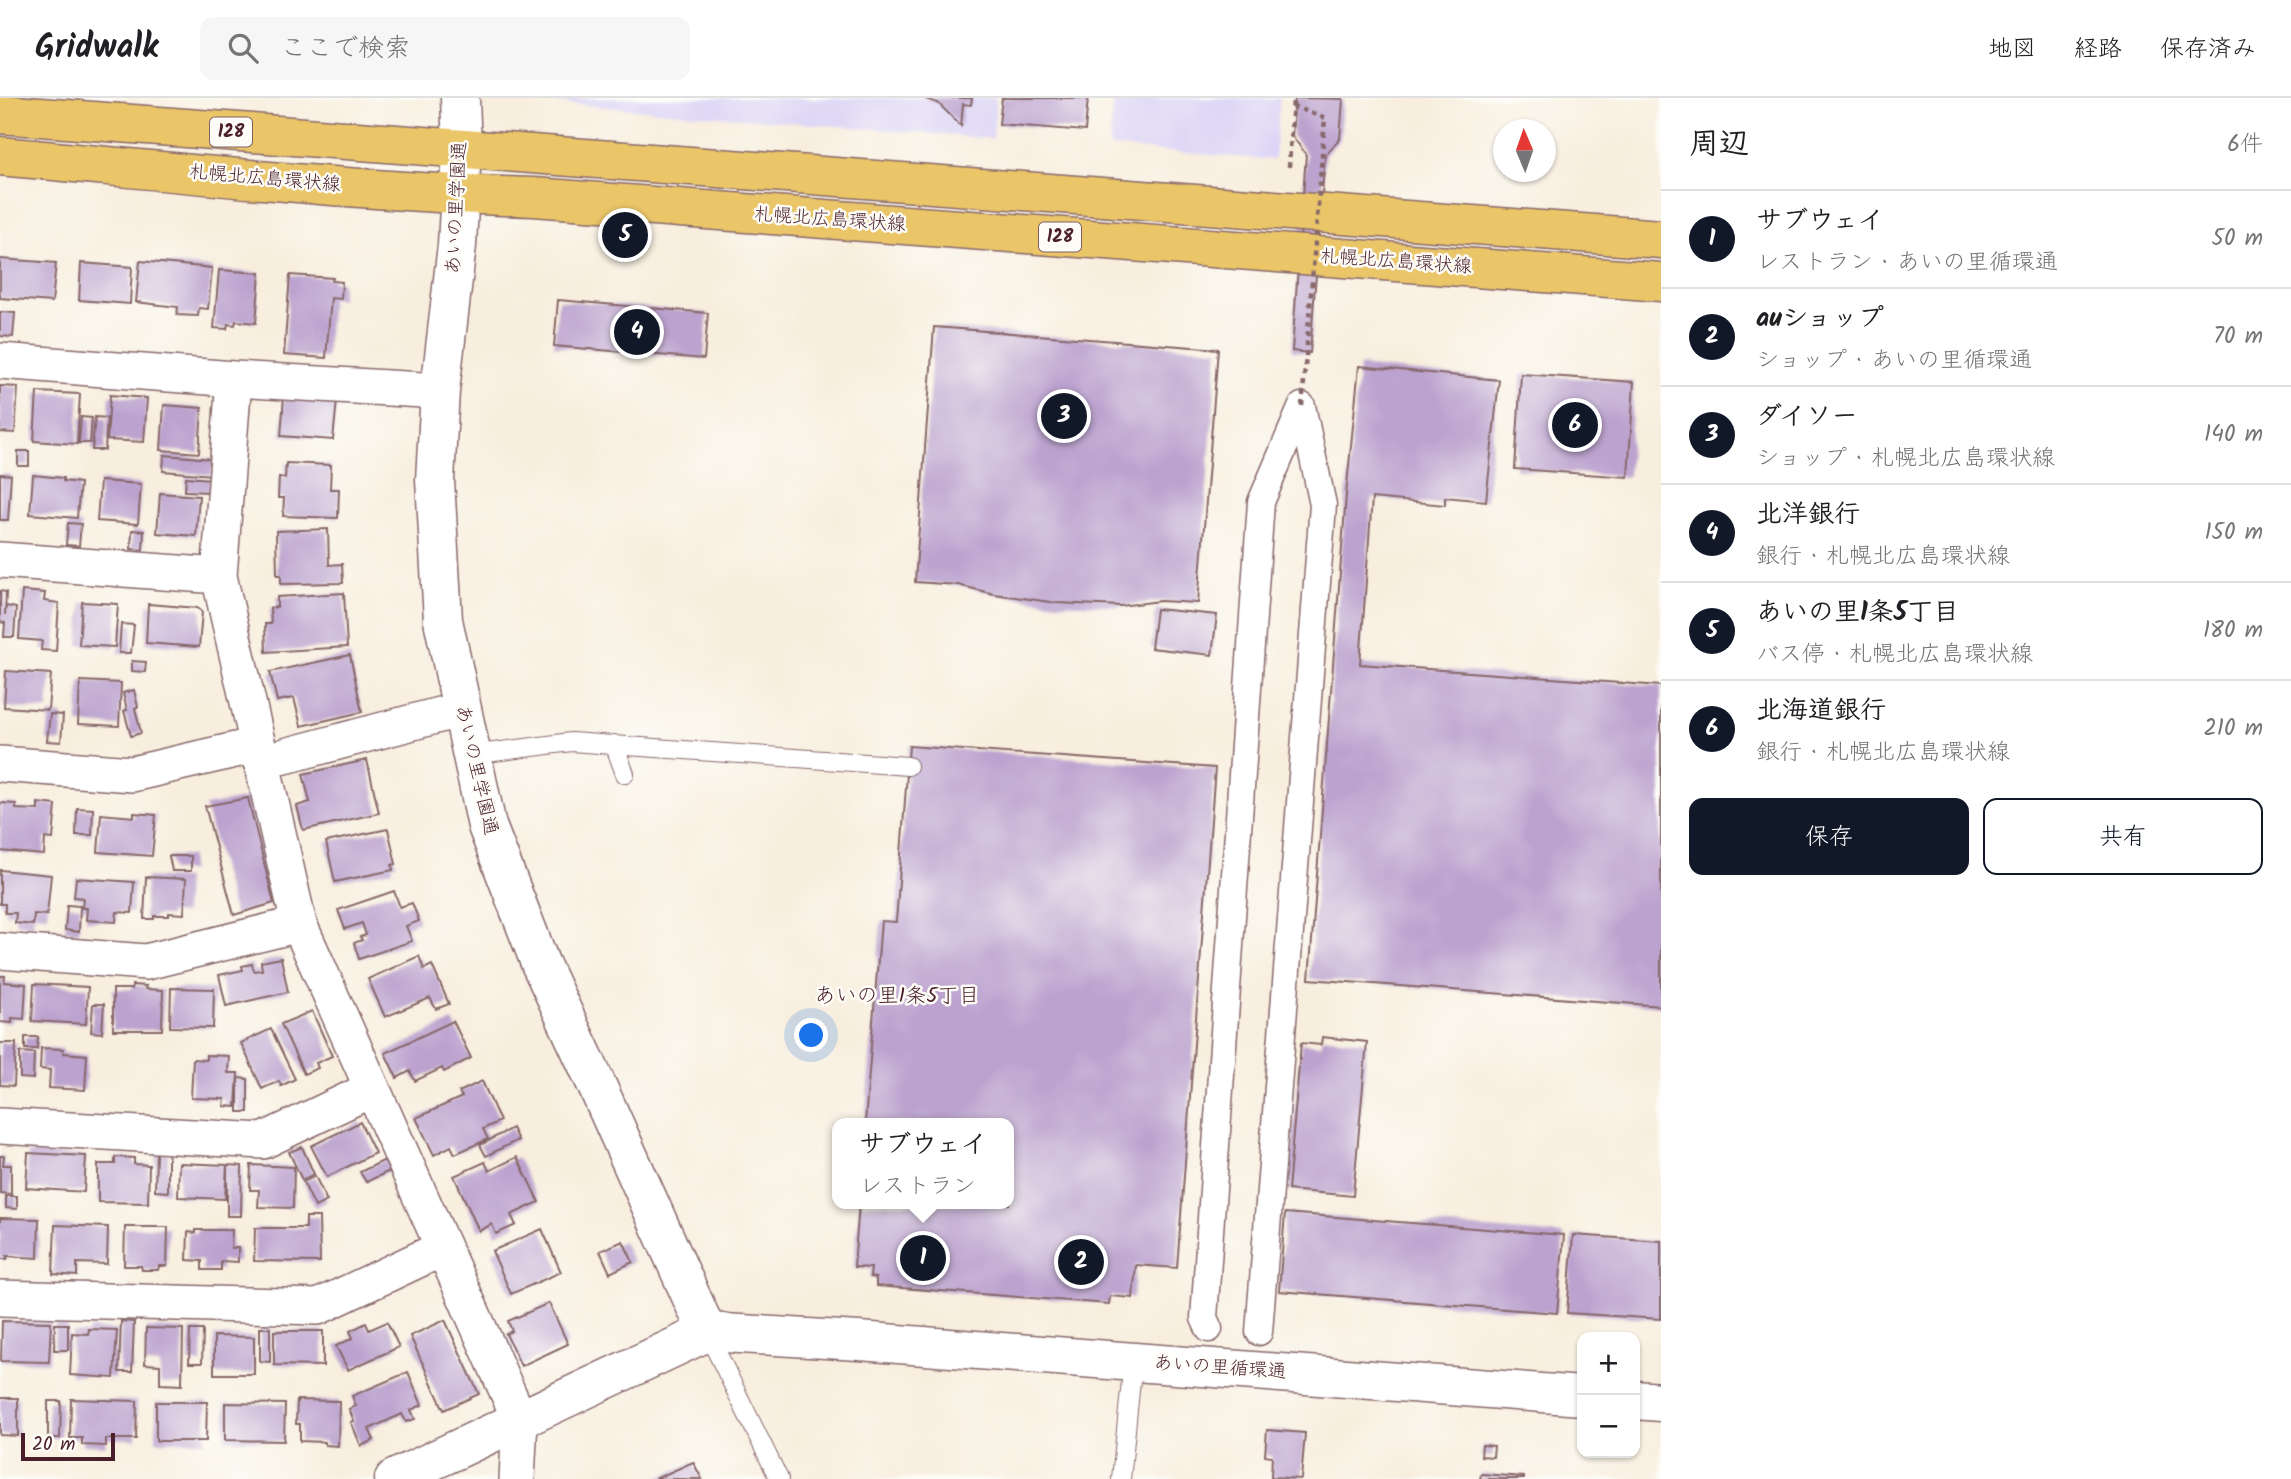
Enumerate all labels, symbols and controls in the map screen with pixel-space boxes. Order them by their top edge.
search box [200,17,690,80]
text: Gridwalk [35,22,158,75]
text: ここで検索 [280,28,410,70]
icon: search [224,29,262,67]
text: 地図 [1988,30,2036,69]
text: 経路 [2074,30,2122,69]
text: 保存済み [2160,30,2256,69]
road number: 128 [210,117,252,146]
north arrow [1493,119,1556,182]
text: 周辺 [1689,121,1749,169]
text: 6件 [2227,127,2263,163]
street label: あいの里学園通 [439,141,475,275]
street label: 札幌北広島環状線 [188,157,342,201]
street label: 札幌北広島環状線 [753,200,907,240]
text: サブウェイ [1756,200,1884,242]
pin: 5 [602,209,648,261]
text: 1 [1709,221,1715,257]
text: 50 m [2212,221,2263,257]
road number: 128 [1039,222,1081,252]
street label: 札幌北広島環状線 [1319,242,1473,282]
text: レストラン · あいの里循環通 [1756,245,2058,281]
text: auショップ [1756,298,1884,340]
pin: 4 [614,306,660,358]
text: 2 [1705,319,1719,355]
text: 70 m [2213,319,2263,355]
text: ショップ · あいの里循環通 [1756,343,2032,379]
pin: 3 [1041,390,1087,442]
text: ダイソー [1756,396,1857,438]
pin: 6 [1552,399,1598,451]
text: 3 [1706,417,1718,453]
text: 140 m [2204,417,2263,453]
text: ショップ · 札幌北広島環状線 [1756,441,2055,477]
text: 北洋銀行 [1756,494,1860,536]
text: 4 [1706,515,1718,551]
text: 150 m [2204,515,2263,551]
text: 銀行 · 札幌北広島環状線 [1756,539,2010,575]
text: あいの里1条5丁目 [1756,592,1959,634]
text: 5 [1706,613,1718,649]
text: 180 m [2203,613,2263,649]
text: バス停 · 札幌北広島環状線 [1756,637,2033,673]
text: 北海道銀行 [1756,690,1886,732]
street label: あいの里学園通 [446,702,506,838]
text: 6 [1706,711,1718,747]
text: 210 m [2203,711,2263,747]
text: 銀行 · 札幌北広島環状線 [1756,735,2010,771]
button: 保存 [1689,798,1969,875]
button: 共有 [1983,798,2263,875]
district label: あいの里1条5丁目 [815,980,979,1013]
your location [794,1018,828,1052]
popup [832,1118,1014,1209]
text: サブウェイ [859,1124,987,1166]
text: レストラン [859,1169,976,1205]
pin: 1 [900,1232,946,1284]
pin: 2 [1058,1236,1104,1288]
map controls [1577,1332,1640,1458]
button: + [1577,1332,1640,1395]
street label: あいの里循環通 [1153,1348,1287,1388]
button: − [1577,1395,1640,1458]
scale bar [21,1430,116,1462]
text: 20 m [32,1430,75,1460]

